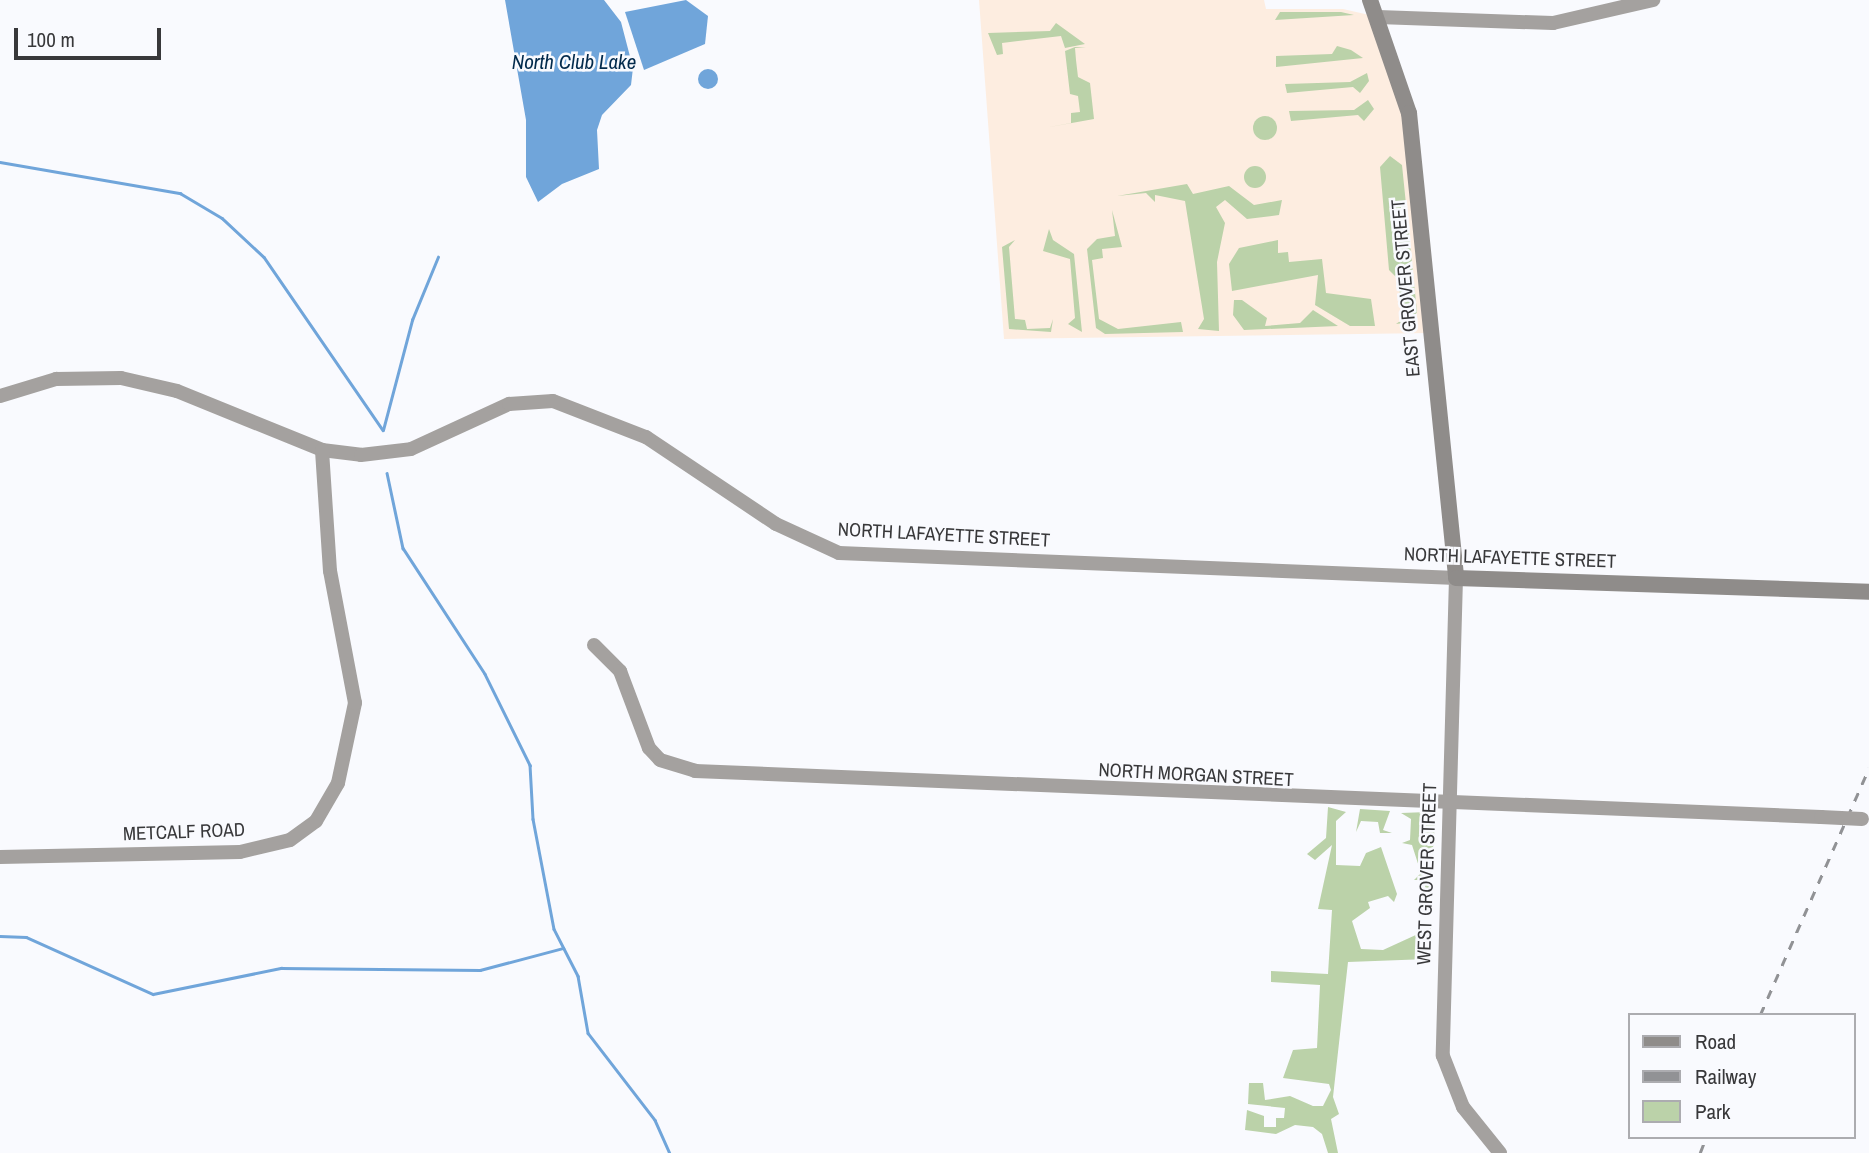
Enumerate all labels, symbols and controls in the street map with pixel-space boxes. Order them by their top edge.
scale bar [18,14,164,58]
text: 100 m [27,25,75,54]
water label: North Club Lake [512,49,636,75]
street label: EAST GROVER STREET [1387,198,1425,378]
street label: NORTH LAFAYETTE STREET [837,518,1051,552]
street label: NORTH LAFAYETTE STREET [1403,543,1617,573]
street label: NORTH MORGAN STREET [1098,759,1294,791]
street label: WEST GROVER STREET [1412,782,1442,966]
street label: METCALF ROAD [123,818,245,846]
legend [1628,1013,1855,1139]
text: Road [1695,1027,1736,1056]
text: Railway [1695,1062,1756,1091]
text: Park [1695,1097,1730,1126]

